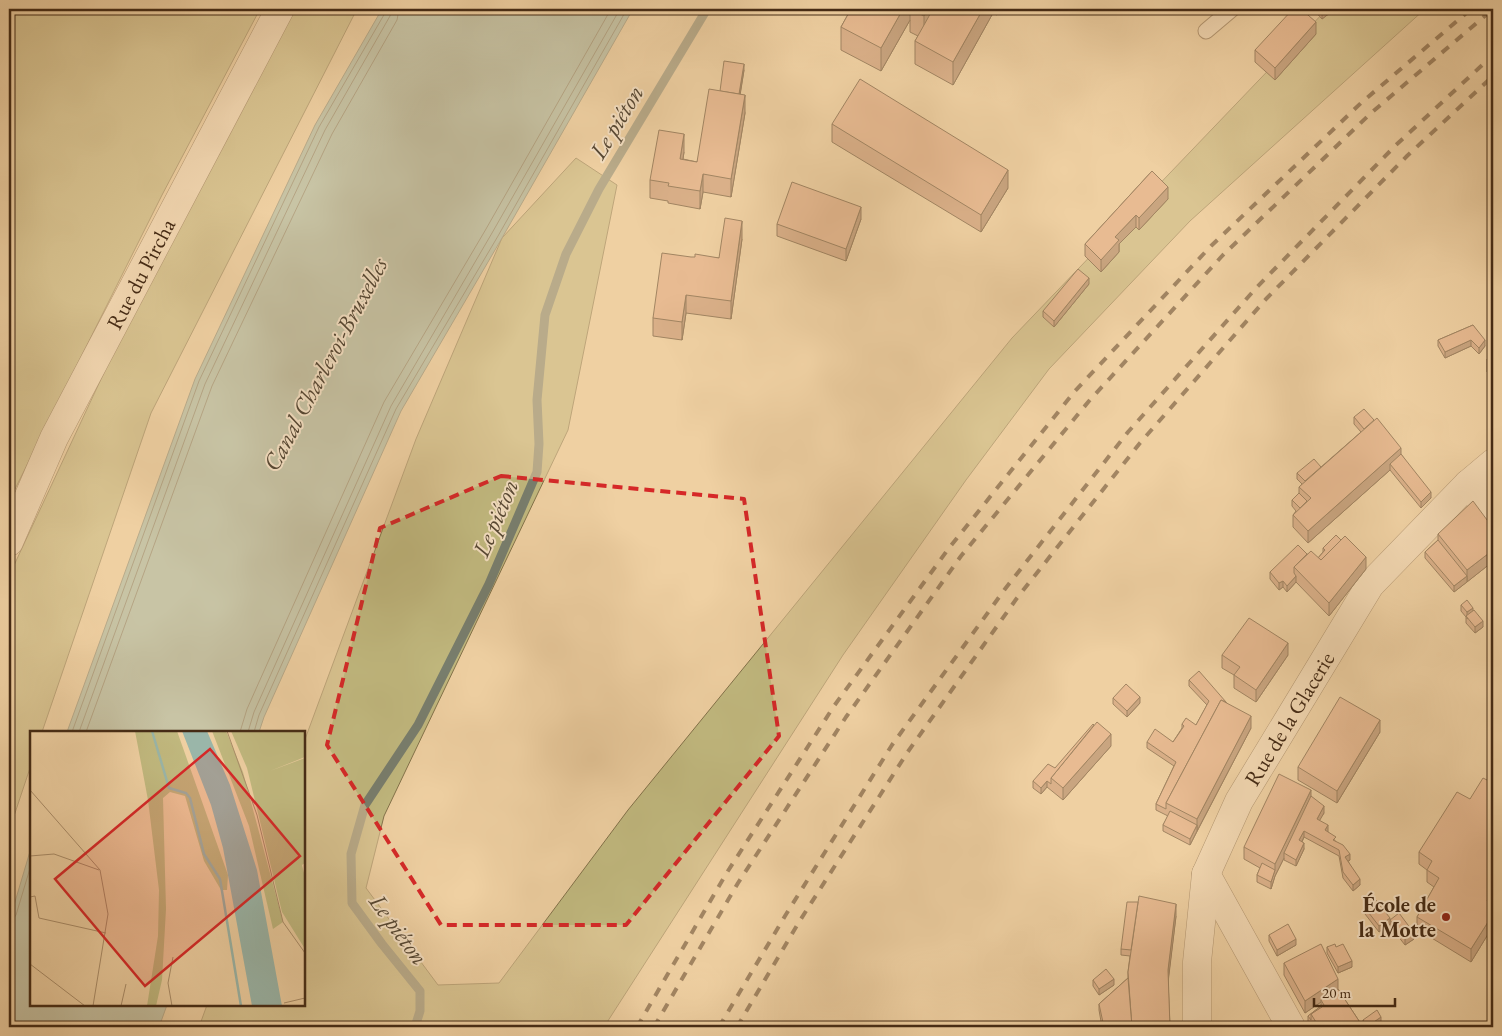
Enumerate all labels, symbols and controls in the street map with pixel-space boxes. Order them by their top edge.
water label: Le piéton [581,79,650,166]
street label: Rue du Pircha [99,213,182,334]
water label: Canal Charleroi-Bruxelles [256,252,395,476]
water label: Le piéton [465,475,525,562]
street label: Rue de la Glacerie [1237,646,1341,791]
inset map [30,731,305,1006]
water label: Le piéton [362,886,435,971]
place label: École de la Motte [1359,890,1436,944]
marker: École de la Motte [1440,911,1452,923]
scale bar [1314,976,1396,1008]
text: 20 m [1322,983,1351,1002]

